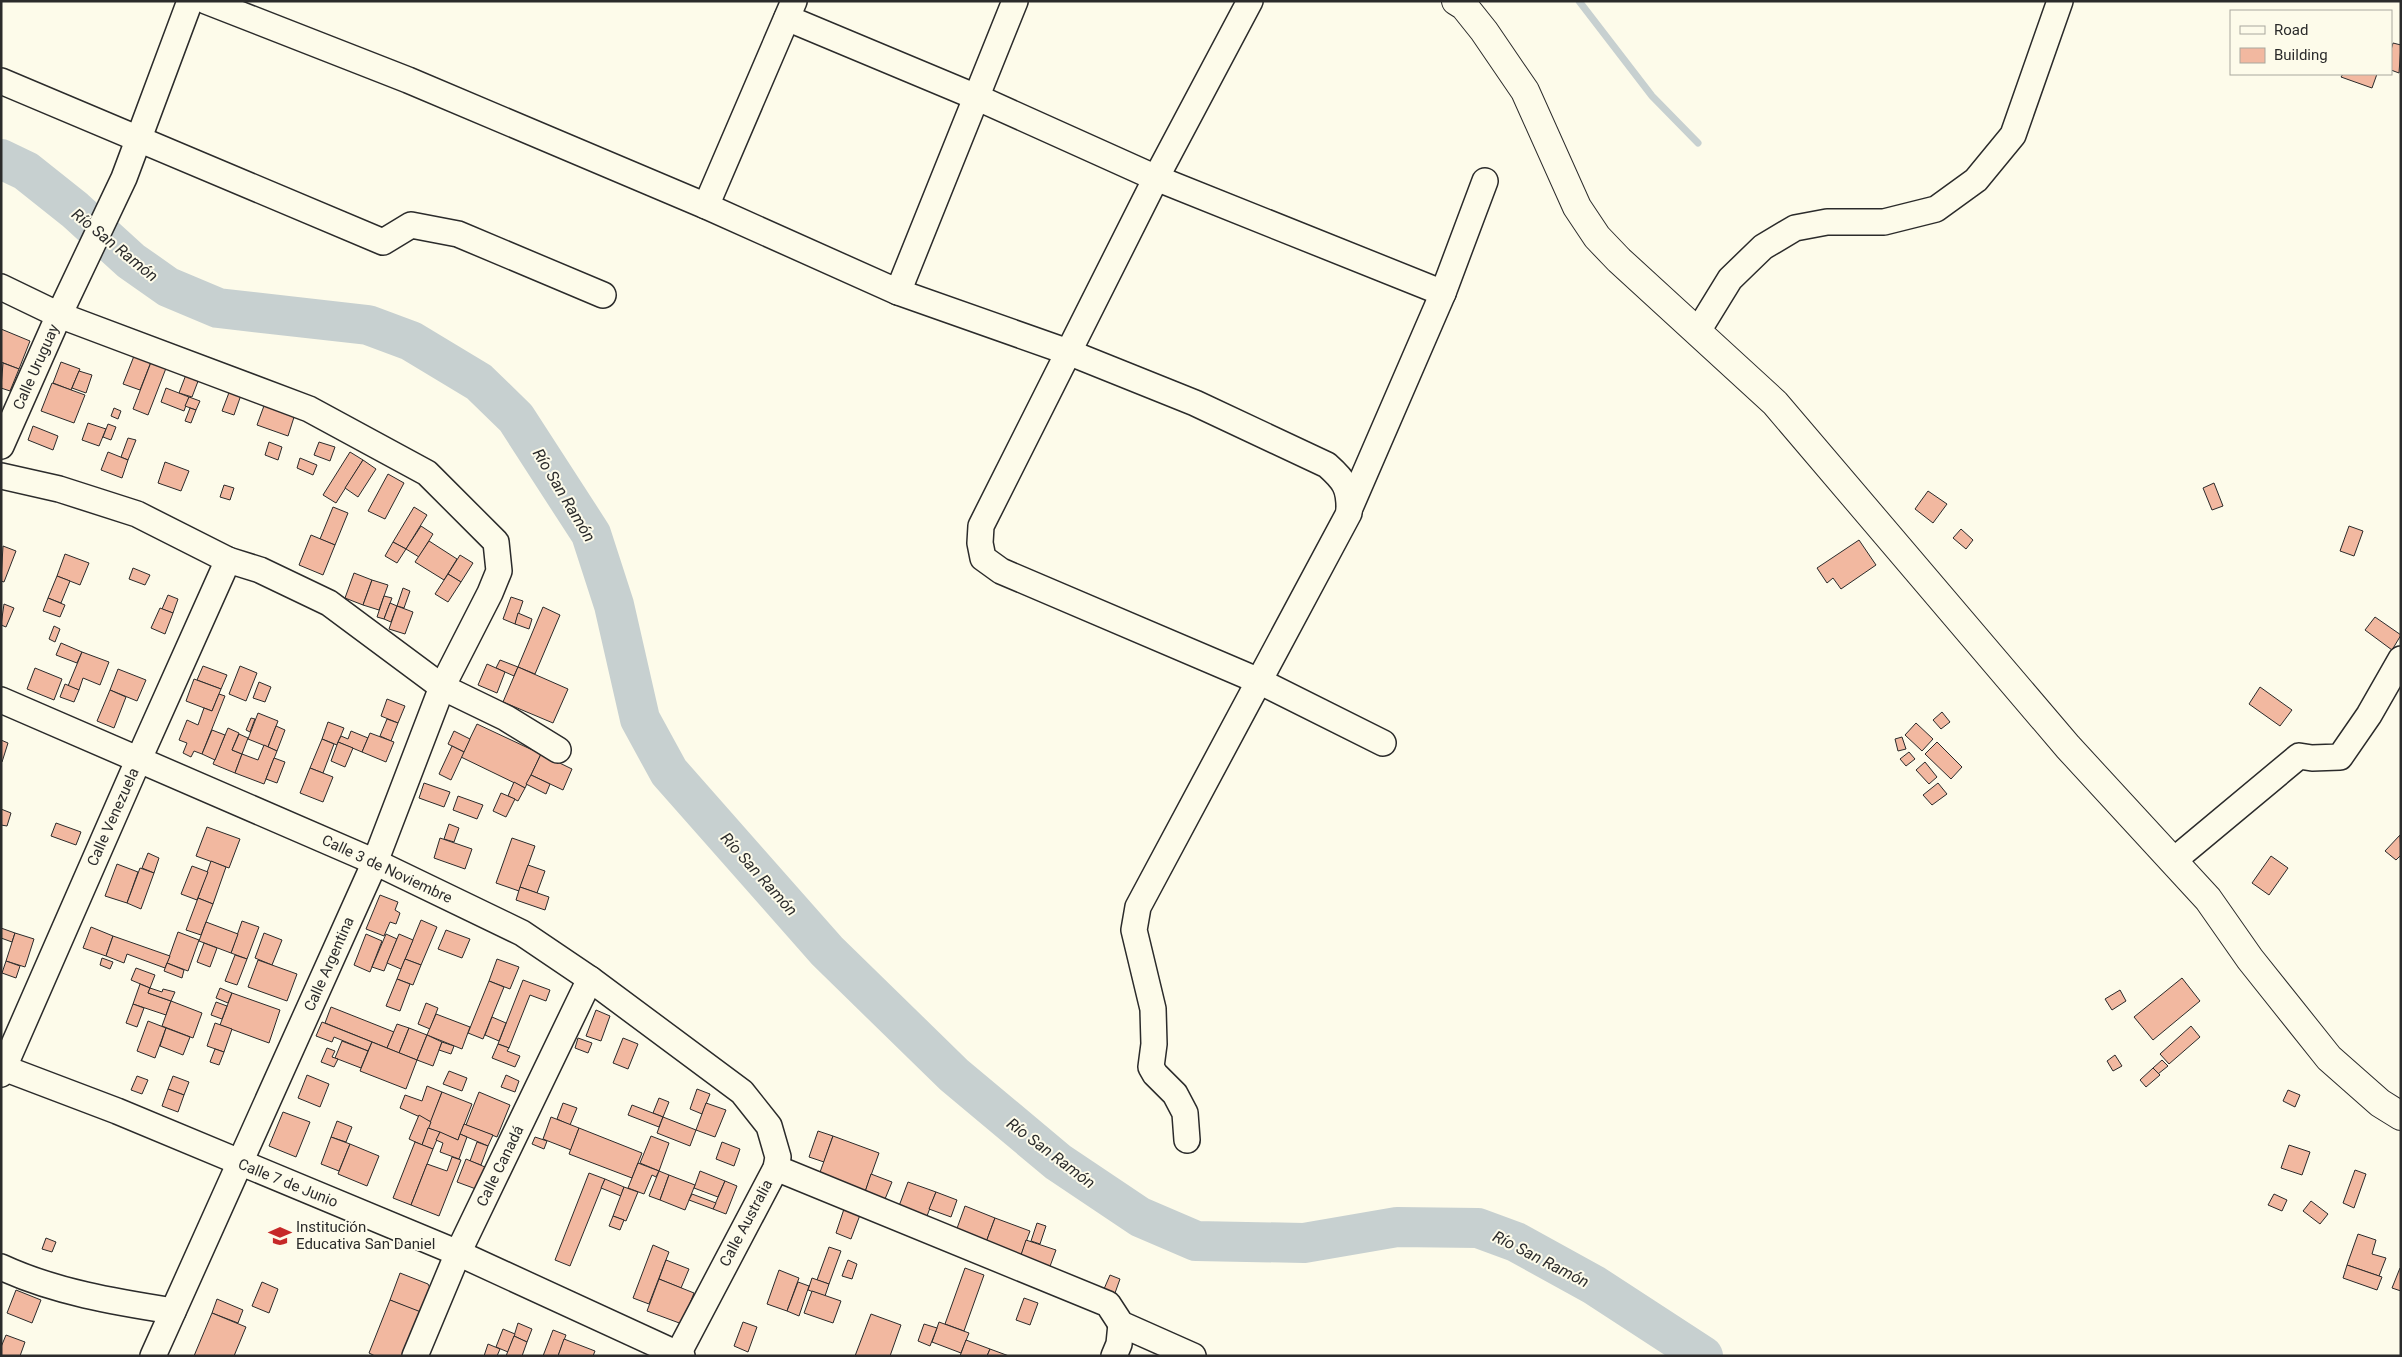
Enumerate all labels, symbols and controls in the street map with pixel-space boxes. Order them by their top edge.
legend [2230,10,2392,75]
text: Road [2274,21,2308,39]
text: Building [2274,46,2328,64]
water label: Río San Ramón [68,204,162,286]
street label: Calle Uruguay [9,321,63,413]
water label: Río San Ramón [529,445,599,545]
street label: Calle Venezuela [83,765,143,869]
water label: Río San Ramón [717,828,801,920]
street label: Calle 3 de Noviembre [319,831,455,907]
street label: Calle Argentina [300,914,358,1014]
water label: Río San Ramón [1003,1114,1099,1192]
street label: Calle Canadá [473,1123,527,1209]
street label: Calle 7 de Junio [235,1155,341,1211]
street label: Calle Australia [716,1176,776,1270]
place label: Institución Educativa San Daniel [296,1218,435,1253]
school or university icon: Institución Educativa San Daniel [267,1223,293,1249]
water label: Río San Ramón [1490,1227,1592,1291]

